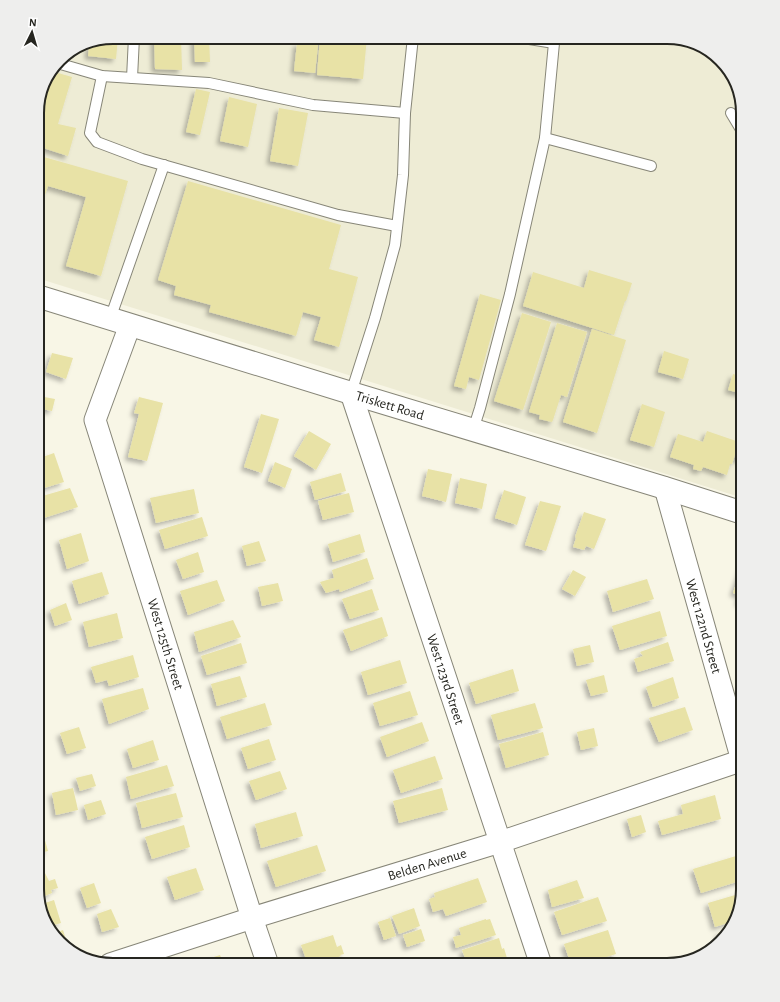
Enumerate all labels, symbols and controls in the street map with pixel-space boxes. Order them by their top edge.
north arrow [12,12,52,52]
text: N [29,17,37,28]
street label: Triskett Road [354,389,426,423]
street label: West 122nd Street [683,577,723,676]
street label: West 125th Street [145,597,186,692]
street label: West 123rd Street [424,632,466,727]
street label: Belden Avenue [386,846,468,884]

